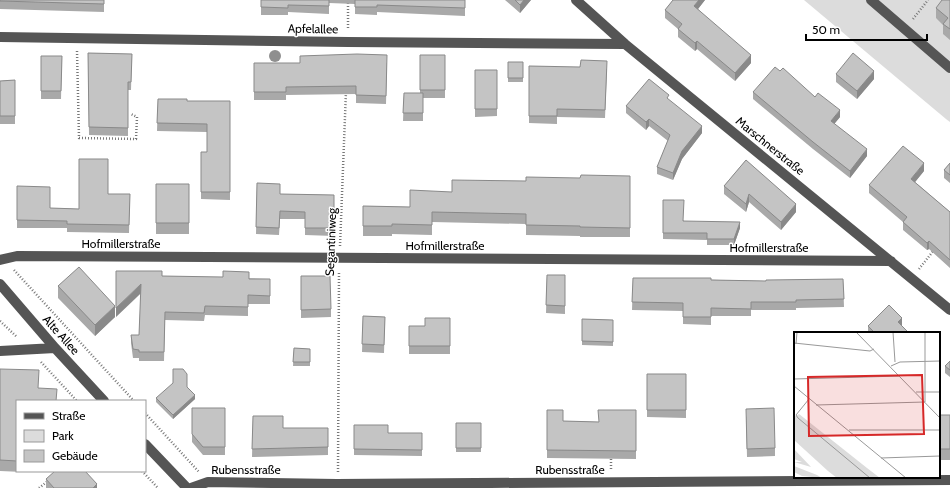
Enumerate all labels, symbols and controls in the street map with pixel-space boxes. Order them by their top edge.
scale bar [806,16,927,42]
street label: Apfelallee [288,21,338,36]
text: 50 m [812,22,840,37]
street label: Marschnerstraße [733,113,808,178]
street label: Segantiniweg [322,207,339,276]
street label: Hofmillerstraße [82,236,160,251]
street label: Hofmillerstraße [406,238,484,253]
street label: Hofmillerstraße [730,240,808,255]
street label: Alte Allee [40,312,83,358]
inset map [794,332,940,478]
legend [16,400,146,472]
text: Straße [52,408,85,423]
text: Park [52,428,74,443]
text: Gebäude [52,448,98,463]
street label: Rubensstraße [211,462,281,477]
street label: Rubensstraße [535,462,605,477]

